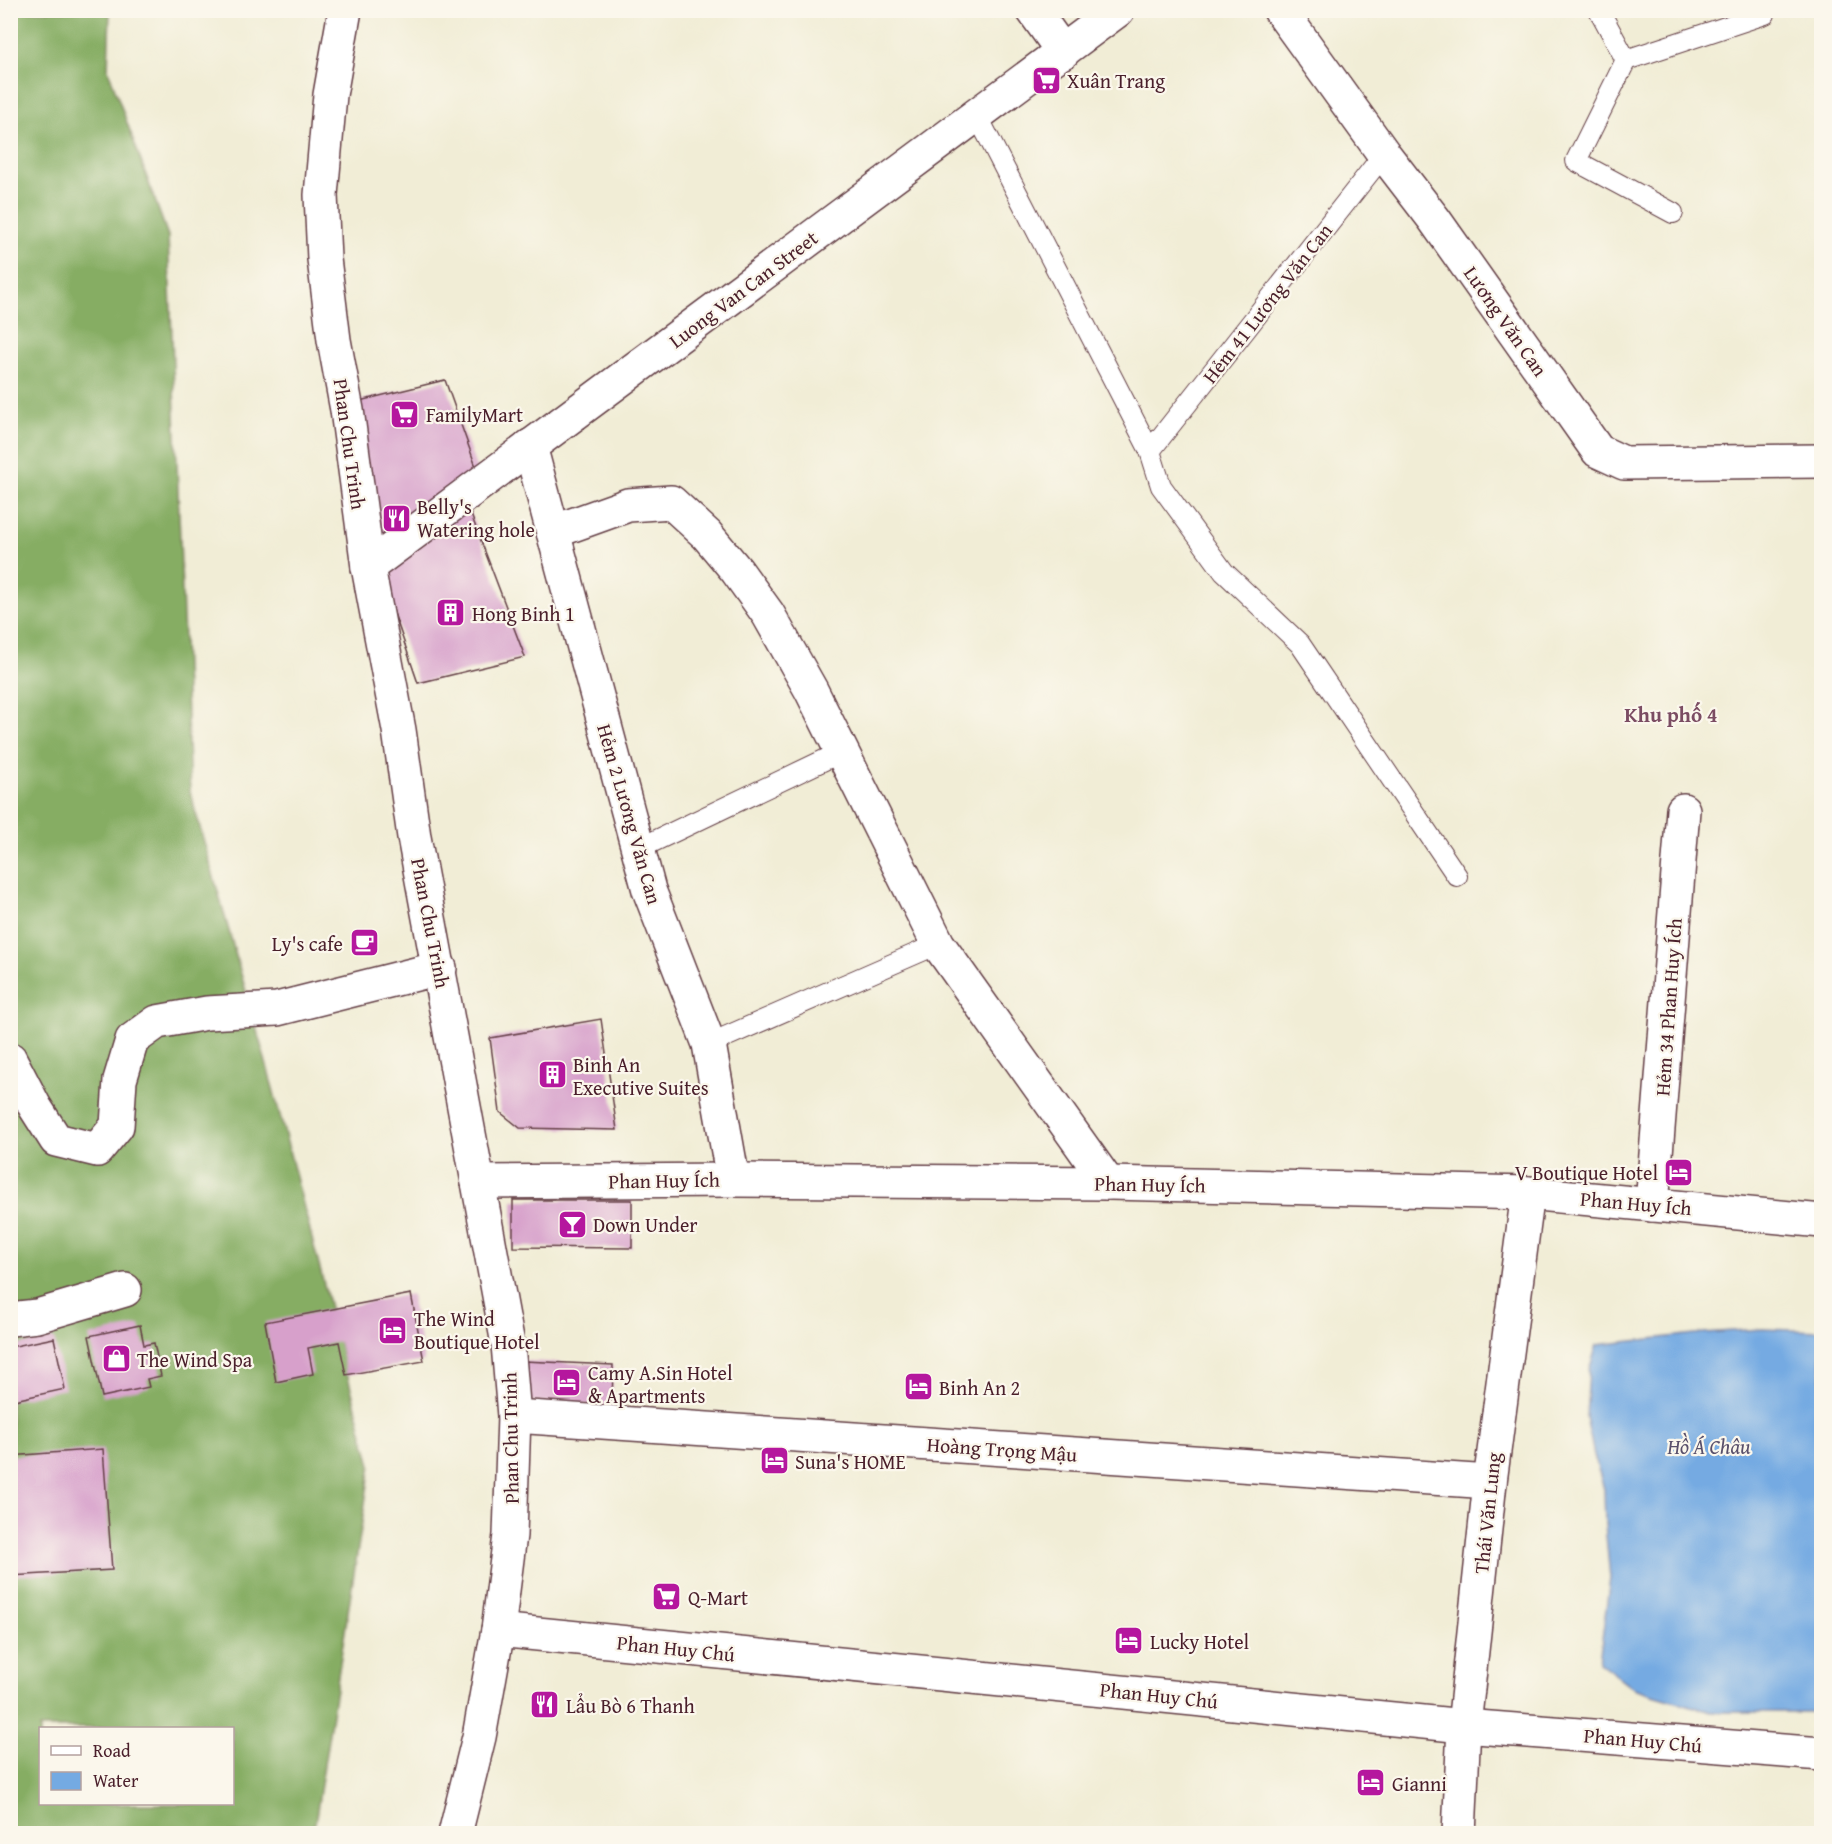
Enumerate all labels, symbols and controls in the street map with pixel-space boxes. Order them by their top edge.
supermarket icon: Xuân Trang [1030,64,1062,96]
place label: Xuân Trang [1067,66,1165,95]
street label: Hẻm 41 Lương Văn Can [1195,217,1339,389]
street label: Luong Van Can Street [662,223,824,355]
street label: Lương Văn Can [1457,260,1555,382]
street label: Phan Chu Trinh [326,377,374,511]
supermarket icon: FamilyMart [389,398,421,430]
place label: FamilyMart [426,400,523,429]
place label: Belly's Watering hole [417,492,535,544]
restaurant icon: Belly's Watering hole [380,502,412,534]
building icon: Hong Binh 1 [435,597,467,629]
place label: Hong Binh 1 [472,599,575,628]
district label: Khu phố 4 [1624,699,1718,730]
street label: Hẻm 2 Lương Văn Can [590,720,670,908]
street label: Phan Chu Trinh [404,855,458,991]
street label: Hẻm 34 Phan Huy Ích [1647,917,1689,1097]
cafe icon: Ly's cafe [348,927,380,959]
place label: Ly's cafe [272,929,343,958]
place label: Binh An Executive Suites [573,1050,709,1102]
building icon: Binh An Executive Suites [536,1059,568,1091]
hotel icon: V Boutique Hotel [1663,1156,1695,1188]
place label: V Boutique Hotel [1515,1158,1658,1187]
street label: Phan Huy Ích [608,1165,720,1195]
street label: Phan Huy Ích [1094,1169,1206,1199]
street label: Phan Huy Ích [1579,1184,1693,1222]
bar icon: Down Under [556,1208,588,1240]
place label: Down Under [593,1210,698,1239]
place label: The Wind Boutique Hotel [414,1304,540,1356]
hotel icon: The Wind Boutique Hotel [377,1314,409,1346]
shop icon: The Wind Spa [100,1343,132,1375]
place label: The Wind Spa [137,1345,253,1374]
place label: Camy A.Sin Hotel & Apartments [588,1358,733,1410]
hotel icon: Camy A.Sin Hotel & Apartments [551,1367,583,1399]
hotel icon: Binh An 2 [902,1371,934,1403]
street label: Phan Chu Trinh [494,1372,526,1504]
place label: Binh An 2 [939,1373,1020,1402]
street label: Hoàng Trọng Mậu [926,1429,1078,1469]
water label: Hồ Á Châu [1666,1431,1751,1462]
hotel icon: Suna's HOME [758,1445,790,1477]
place label: Suna's HOME [795,1447,906,1476]
street label: Thái Văn Lung [1466,1451,1508,1575]
supermarket icon: Q-Mart [651,1581,683,1613]
place label: Q-Mart [688,1583,748,1612]
hotel icon: Lucky Hotel [1113,1625,1145,1657]
street label: Phan Huy Chú [616,1627,737,1669]
place label: Lucky Hotel [1150,1627,1250,1656]
street label: Phan Huy Chú [1099,1674,1220,1716]
restaurant icon: Lẩu Bò 6 Thanh [529,1689,561,1721]
place label: Lẩu Bò 6 Thanh [566,1691,695,1720]
street label: Phan Huy Chú [1583,1720,1703,1760]
legend [39,1727,234,1805]
text: Road [93,1737,131,1764]
text: Water [93,1767,139,1794]
hotel icon: Gianni [1355,1767,1387,1799]
place label: Gianni [1392,1769,1447,1798]

